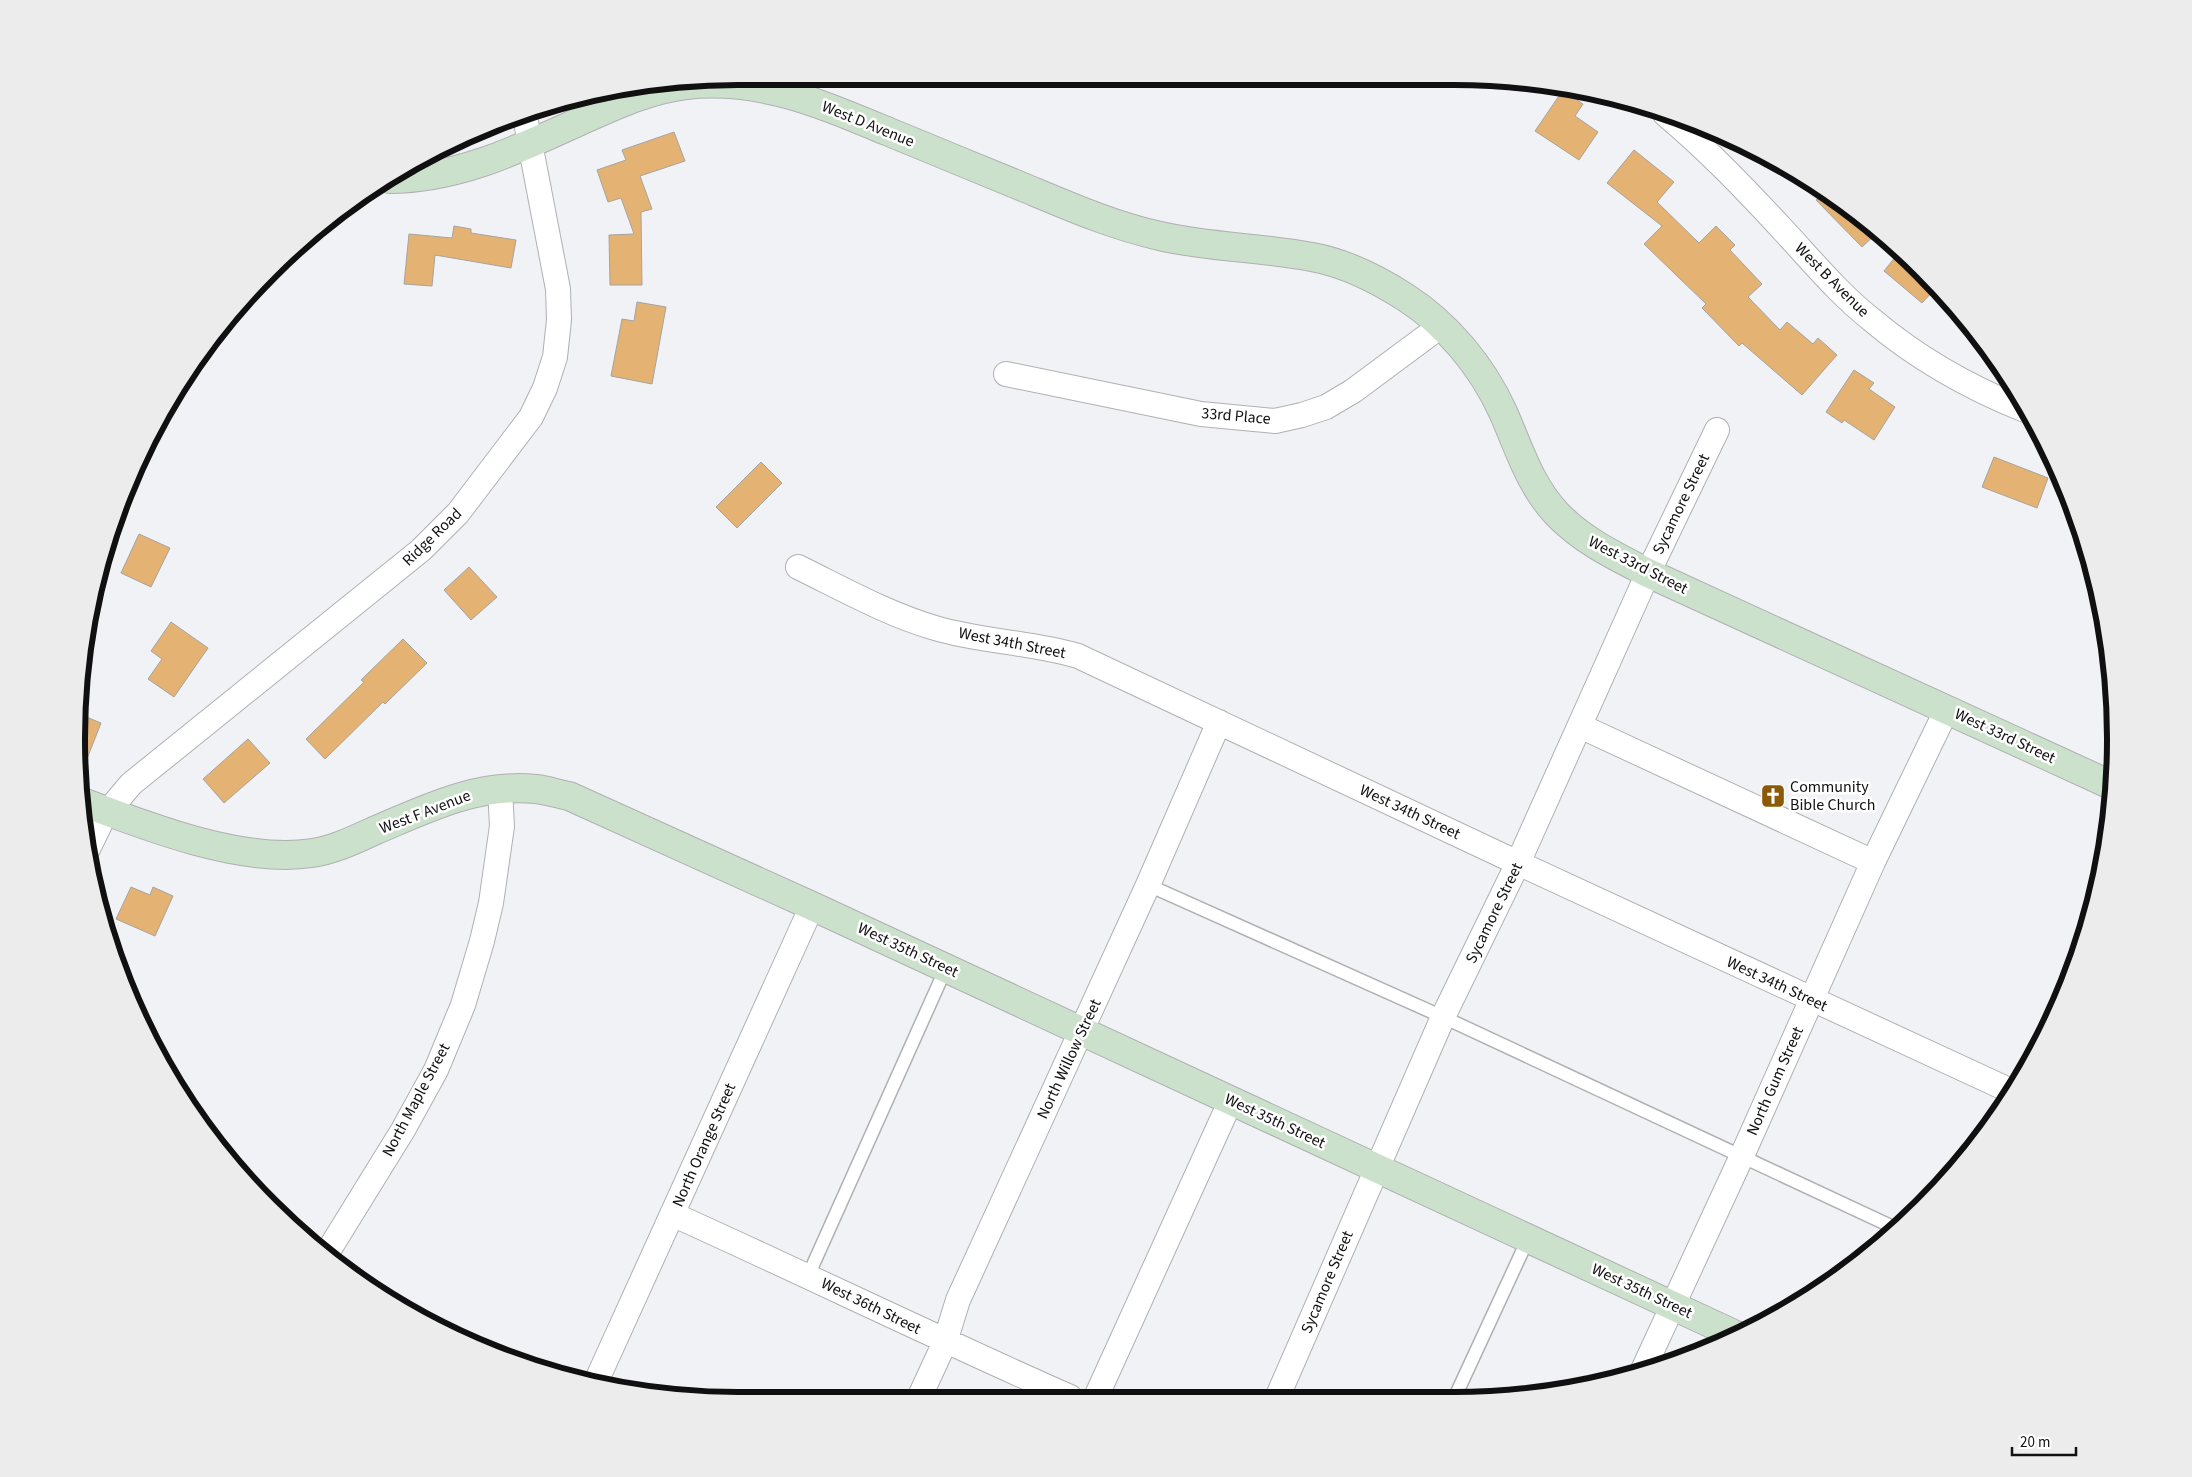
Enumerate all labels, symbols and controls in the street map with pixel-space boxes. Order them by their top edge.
street label: West D Avenue [819,95,918,153]
street label: West B Avenue [1790,238,1874,322]
street label: 33rd Place [1200,402,1272,430]
street label: Sycamore Street [1647,449,1715,558]
street label: Ridge Road [397,503,467,571]
street label: West 33rd Street [1584,530,1692,600]
street label: West 34th Street [956,622,1068,664]
street label: West 33rd Street [1951,703,2060,769]
place label: Community Bible Church [1790,776,1875,816]
street label: West 34th Street [1356,779,1464,845]
church icon: Community Bible Church [1760,783,1786,809]
street label: West F Avenue [376,785,474,839]
street label: Sycamore Street [1460,858,1528,967]
street label: West 35th Street [854,917,962,983]
street label: West 34th Street [1723,951,1831,1017]
street label: North Willow Street [1032,995,1107,1123]
street label: North Gum Street [1741,1023,1809,1139]
street label: North Maple Street [377,1039,456,1161]
street label: North Orange Street [667,1079,741,1210]
street label: West 35th Street [1221,1088,1329,1154]
street label: Sycamore Street [1295,1227,1359,1337]
street label: West 35th Street [1588,1258,1696,1324]
street label: West 36th Street [817,1272,925,1340]
scale bar [2012,1424,2076,1456]
text: 20 m [2020,1432,2050,1453]

